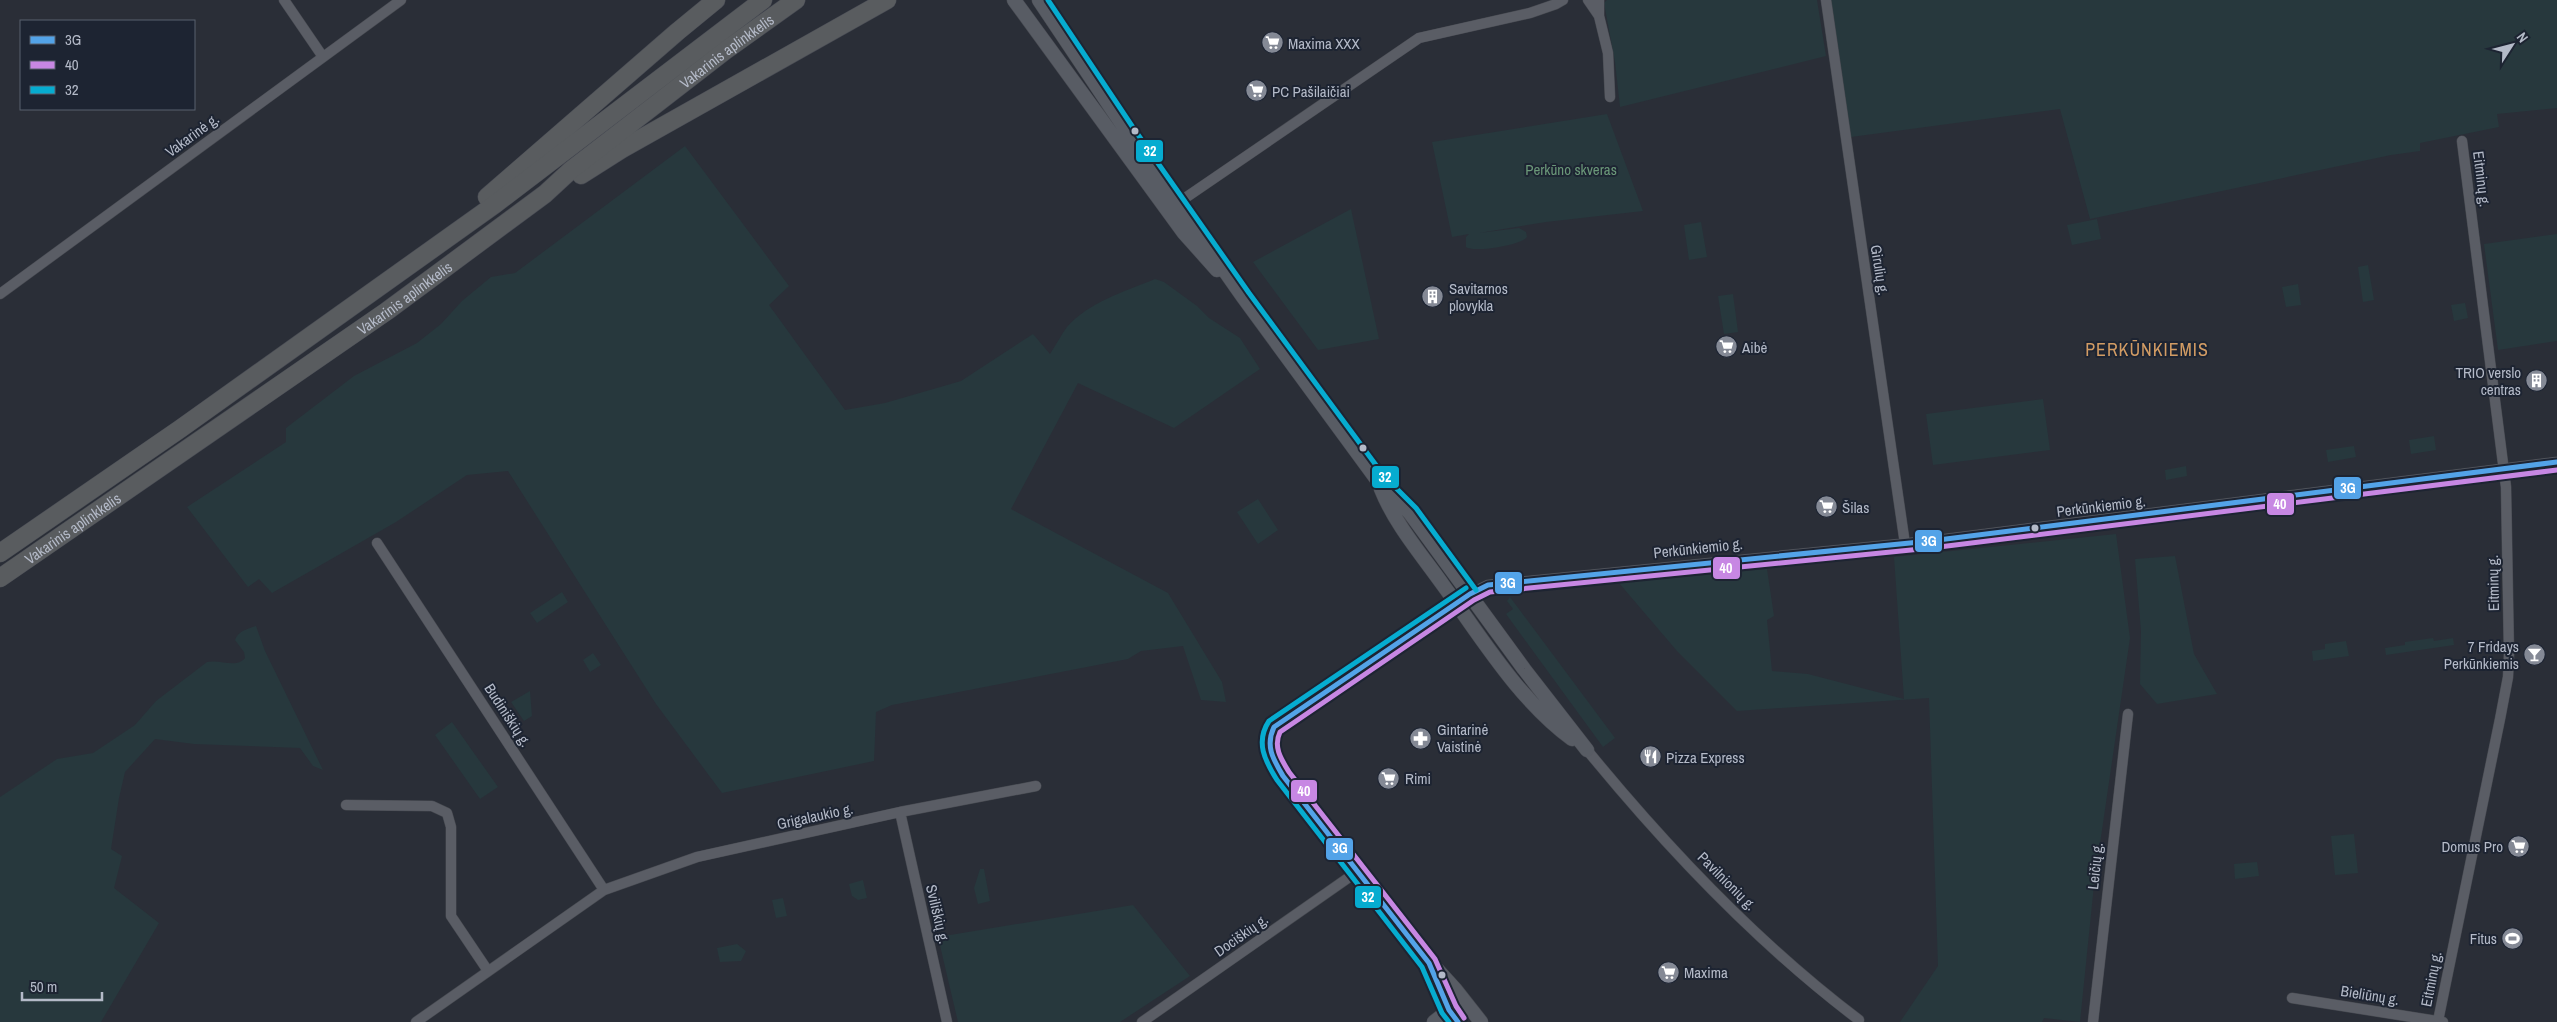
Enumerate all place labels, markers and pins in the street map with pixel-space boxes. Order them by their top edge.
supermarket icon: Maxima XXX [1260,31,1284,55]
place label: Maxima XXX [1288,33,1361,54]
supermarket icon: PC Pašilaičiai [1244,79,1268,103]
place label: PC Pašilaičiai [1272,81,1350,102]
unlabelled marker [1130,126,1140,136]
place label: Savitarnos plovykla [1449,278,1508,316]
building icon: Savitarnos plovykla [1421,285,1445,309]
supermarket icon: Aibė [1714,335,1738,359]
place label: Aibė [1741,337,1767,358]
place label: TRIO verslo centras [2455,362,2521,400]
building icon: TRIO verslo centras [2525,369,2549,393]
unlabelled marker [1358,443,1368,453]
supermarket icon: Šilas [1814,495,1838,519]
place label: Šilas [1842,497,1869,518]
unlabelled marker [2030,523,2040,533]
place label: 7 Fridays Perkūnkiemis [2444,636,2519,674]
bar icon: 7 Fridays Perkūnkiemis [2523,643,2547,667]
place label: Gintarinė Vaistinė [1437,719,1488,757]
pharmacy icon: Gintarinė Vaistinė [1409,726,1433,750]
restaurant icon: Pizza Express [1638,745,1662,769]
place label: Pizza Express [1666,747,1745,768]
supermarket icon: Rimi [1377,766,1401,790]
place label: Rimi [1405,768,1431,789]
supermarket icon: Domus Pro [2507,834,2531,858]
place label: Domus Pro [2441,836,2503,857]
sports icon: Fitus [2501,926,2525,950]
place label: Fitus [2470,928,2497,949]
supermarket icon: Maxima [1656,960,1680,984]
place label: Maxima [1684,962,1728,983]
unlabelled marker [1437,970,1447,980]

